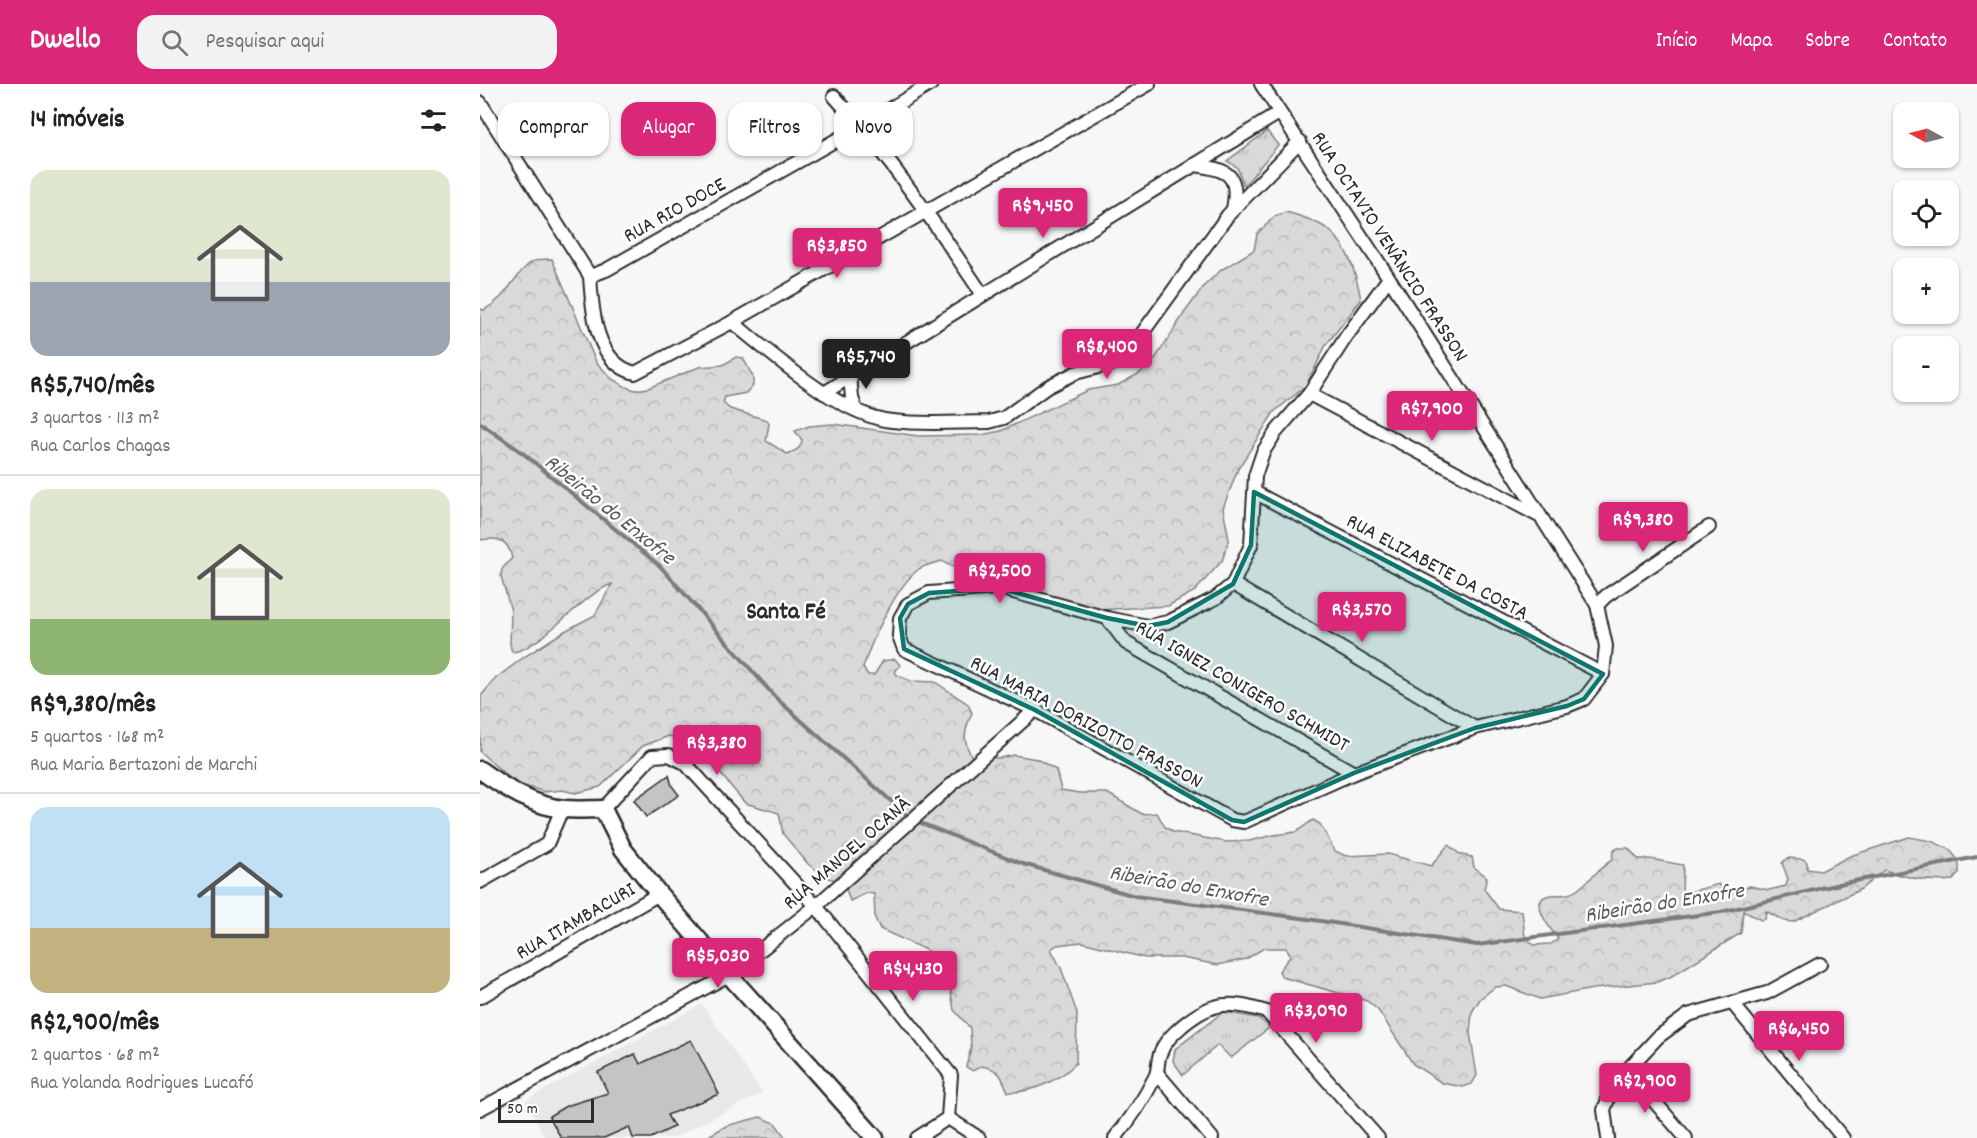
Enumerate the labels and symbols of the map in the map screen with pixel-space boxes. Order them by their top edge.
north arrow [1893,102,1959,168]
street label: RUA OCTAVIO VENÂNCIO FRASSON [1303,126,1474,369]
street label: RUA RIO DOCE [619,171,733,252]
pin: R$9,450 [988,188,1098,239]
pin: R$3,850 [782,228,892,279]
pin: R$8,400 [1052,329,1162,380]
pin: R$5,740 [811,339,921,390]
pin: R$7,900 [1377,391,1487,442]
water label: Ribeirão do Enxofre [537,448,682,574]
pin: R$9,380 [1588,502,1698,553]
street label: RUA ELIZABETE DA COSTA [1340,508,1533,630]
pin: R$2,500 [945,553,1055,604]
pin: R$3,570 [1307,592,1417,643]
district label: Santa Fé [746,596,826,630]
street label: RUA IGNEZ CONIGERO SCHMIDT [1129,614,1355,762]
street label: RUA MARIA DORIZOTTO FRASSON [964,649,1207,798]
pin: R$3,380 [662,725,772,776]
street label: RUA MANOEL OCANÃ [777,790,919,918]
water label: Ribeirão do Enxofre [1107,858,1272,917]
street label: RUA ITAMBACURI [511,876,642,969]
water label: Ribeirão do Enxofre [1583,876,1748,932]
pin: R$5,030 [663,938,773,989]
pin: R$4,430 [858,951,968,1002]
pin: R$3,090 [1261,993,1371,1044]
pin: R$6,450 [1744,1011,1854,1062]
pin: R$2,900 [1590,1063,1700,1114]
scale bar [498,1096,594,1124]

